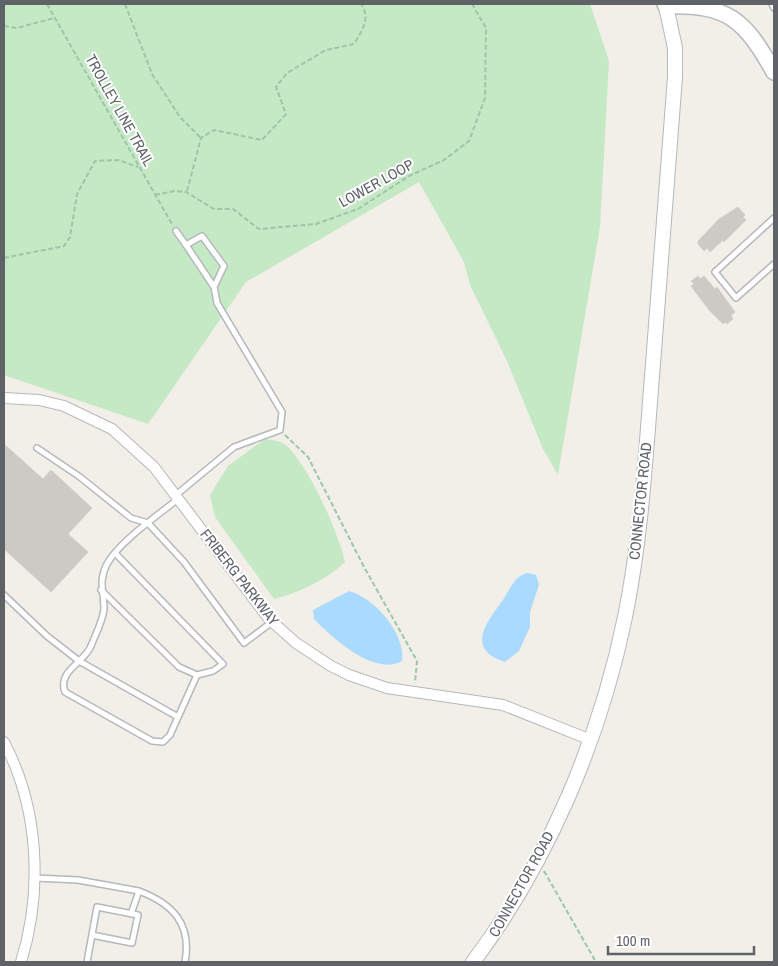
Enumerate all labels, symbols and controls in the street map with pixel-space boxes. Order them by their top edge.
street label: TROLLEY LINE TRAIL [81,50,159,170]
street label: LOWER LOOP [335,154,417,212]
street label: CONNECTOR ROAD [623,441,657,561]
street label: FRIBERG PARKWAY [196,524,285,630]
street label: CONNECTOR ROAD [483,827,559,941]
scale bar [608,924,754,956]
text: 100 m [616,930,650,951]

